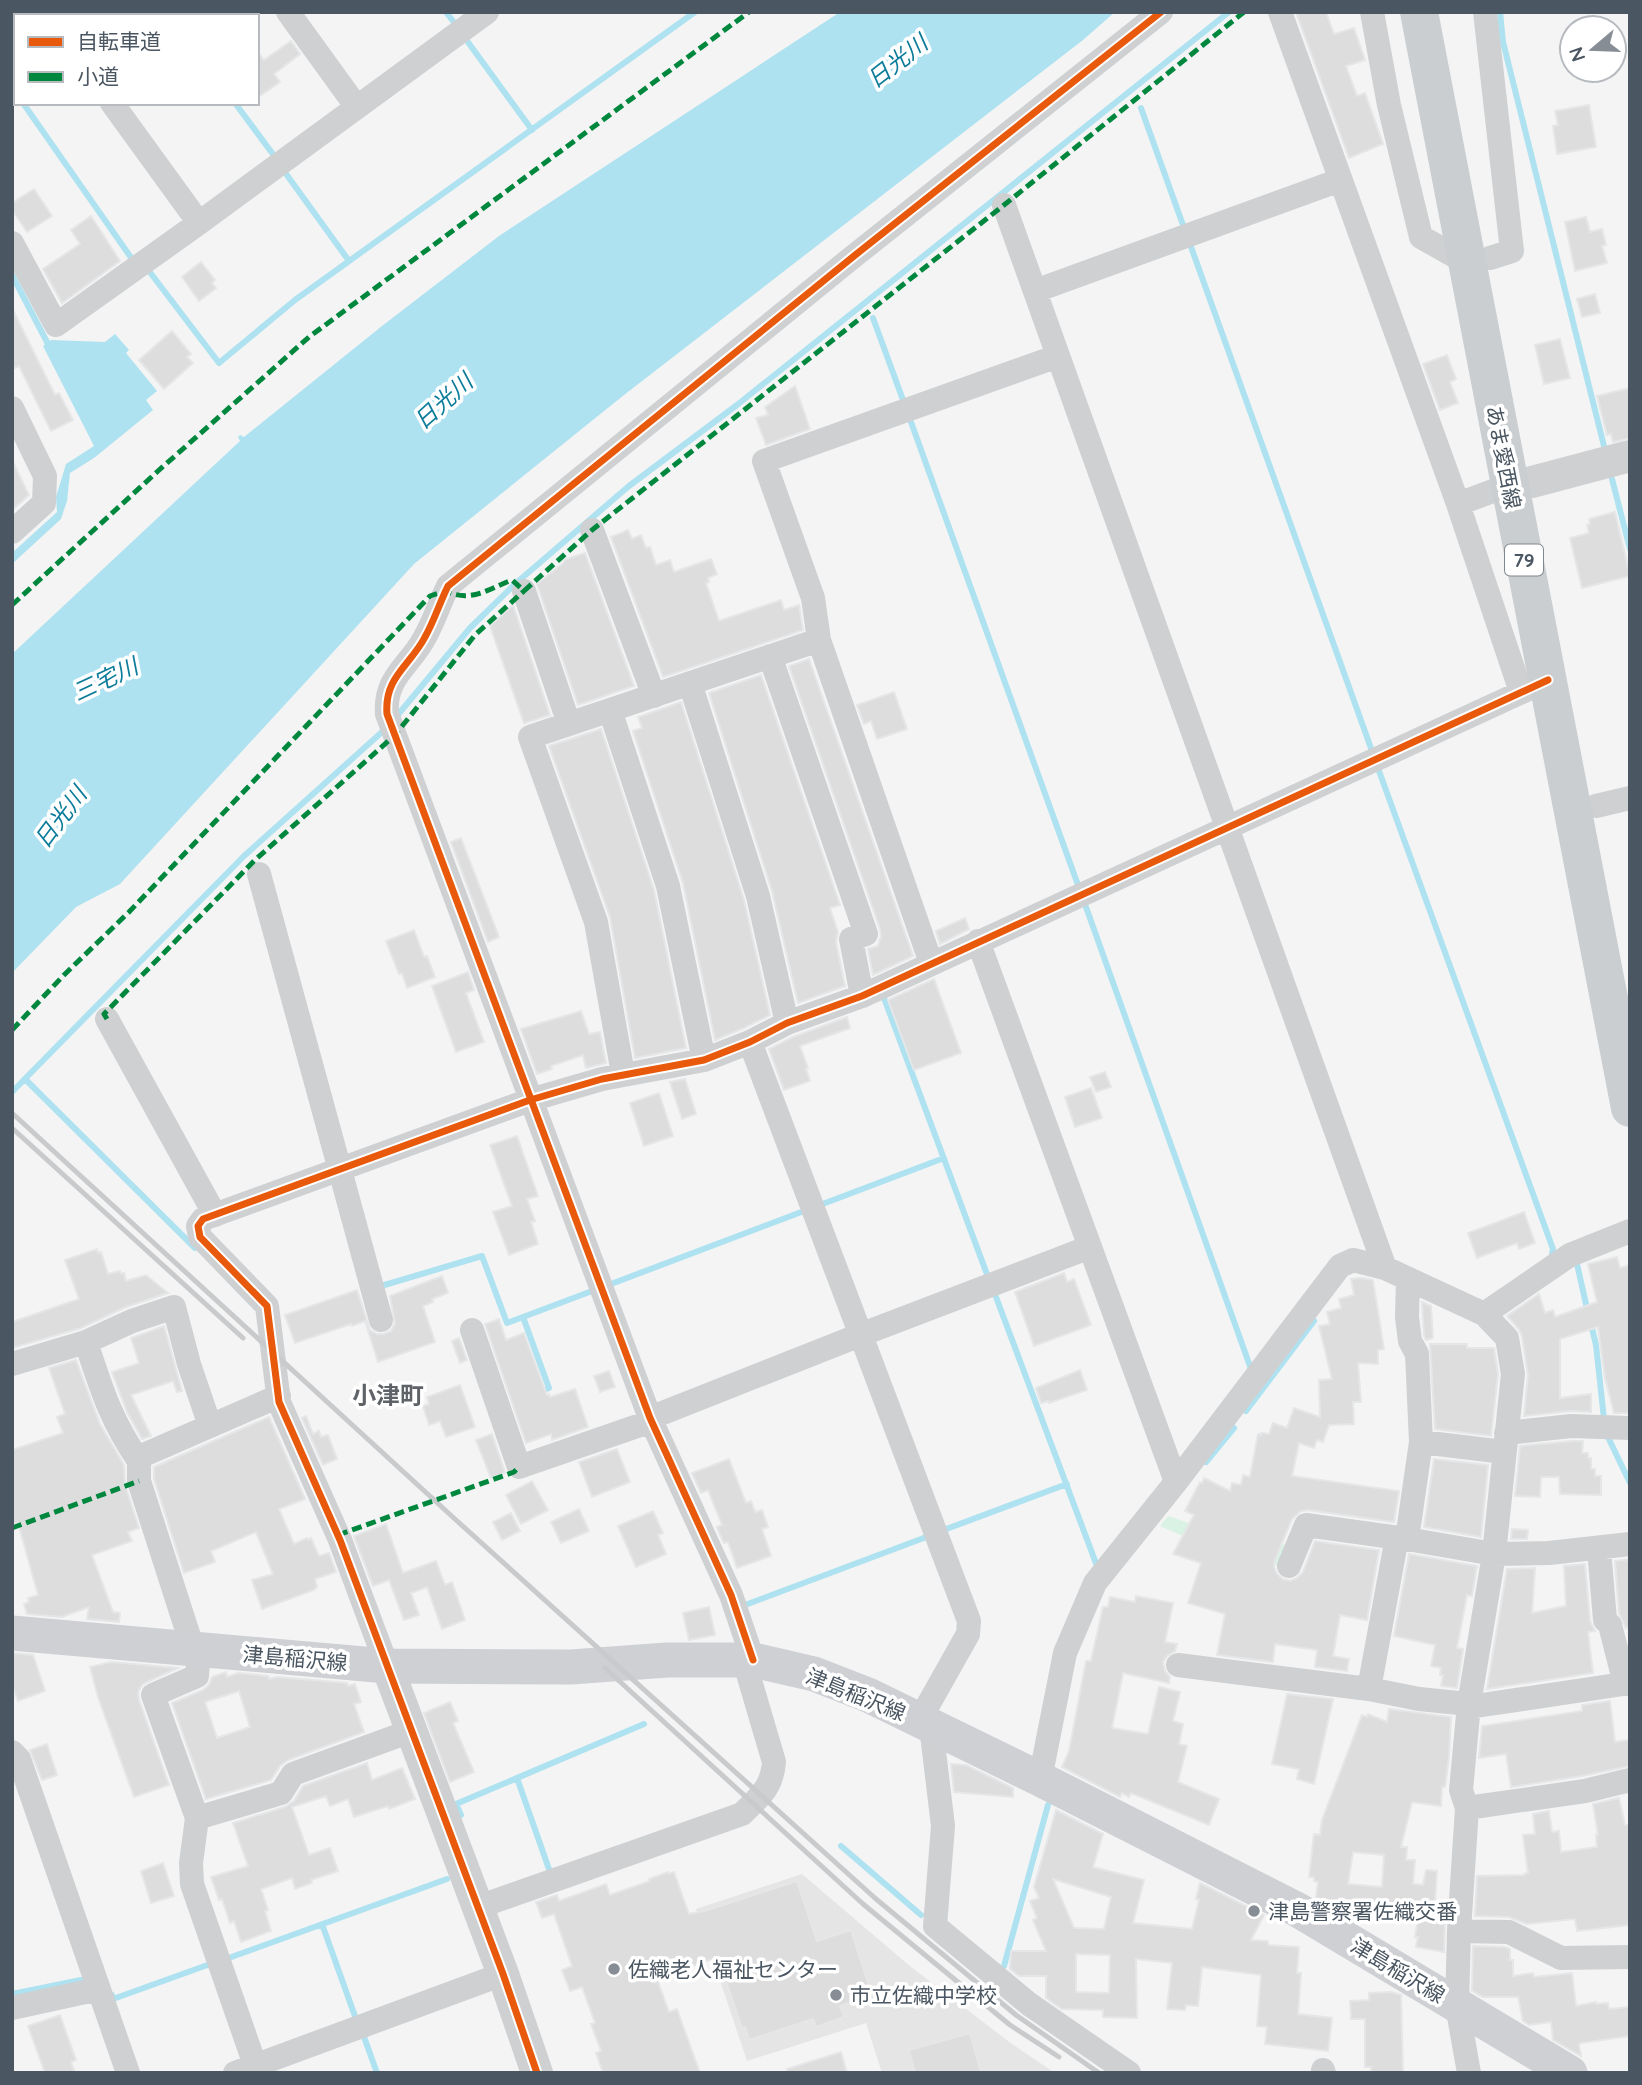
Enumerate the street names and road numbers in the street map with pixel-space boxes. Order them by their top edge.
street label: あま愛西線 [1481,403,1527,511]
road number: 79 [1505,544,1543,576]
street label: 津島稲沢線 [242,1640,348,1676]
street label: 津島稲沢線 [802,1662,910,1726]
street label: 津島稲沢線 [1346,1932,1450,2008]

